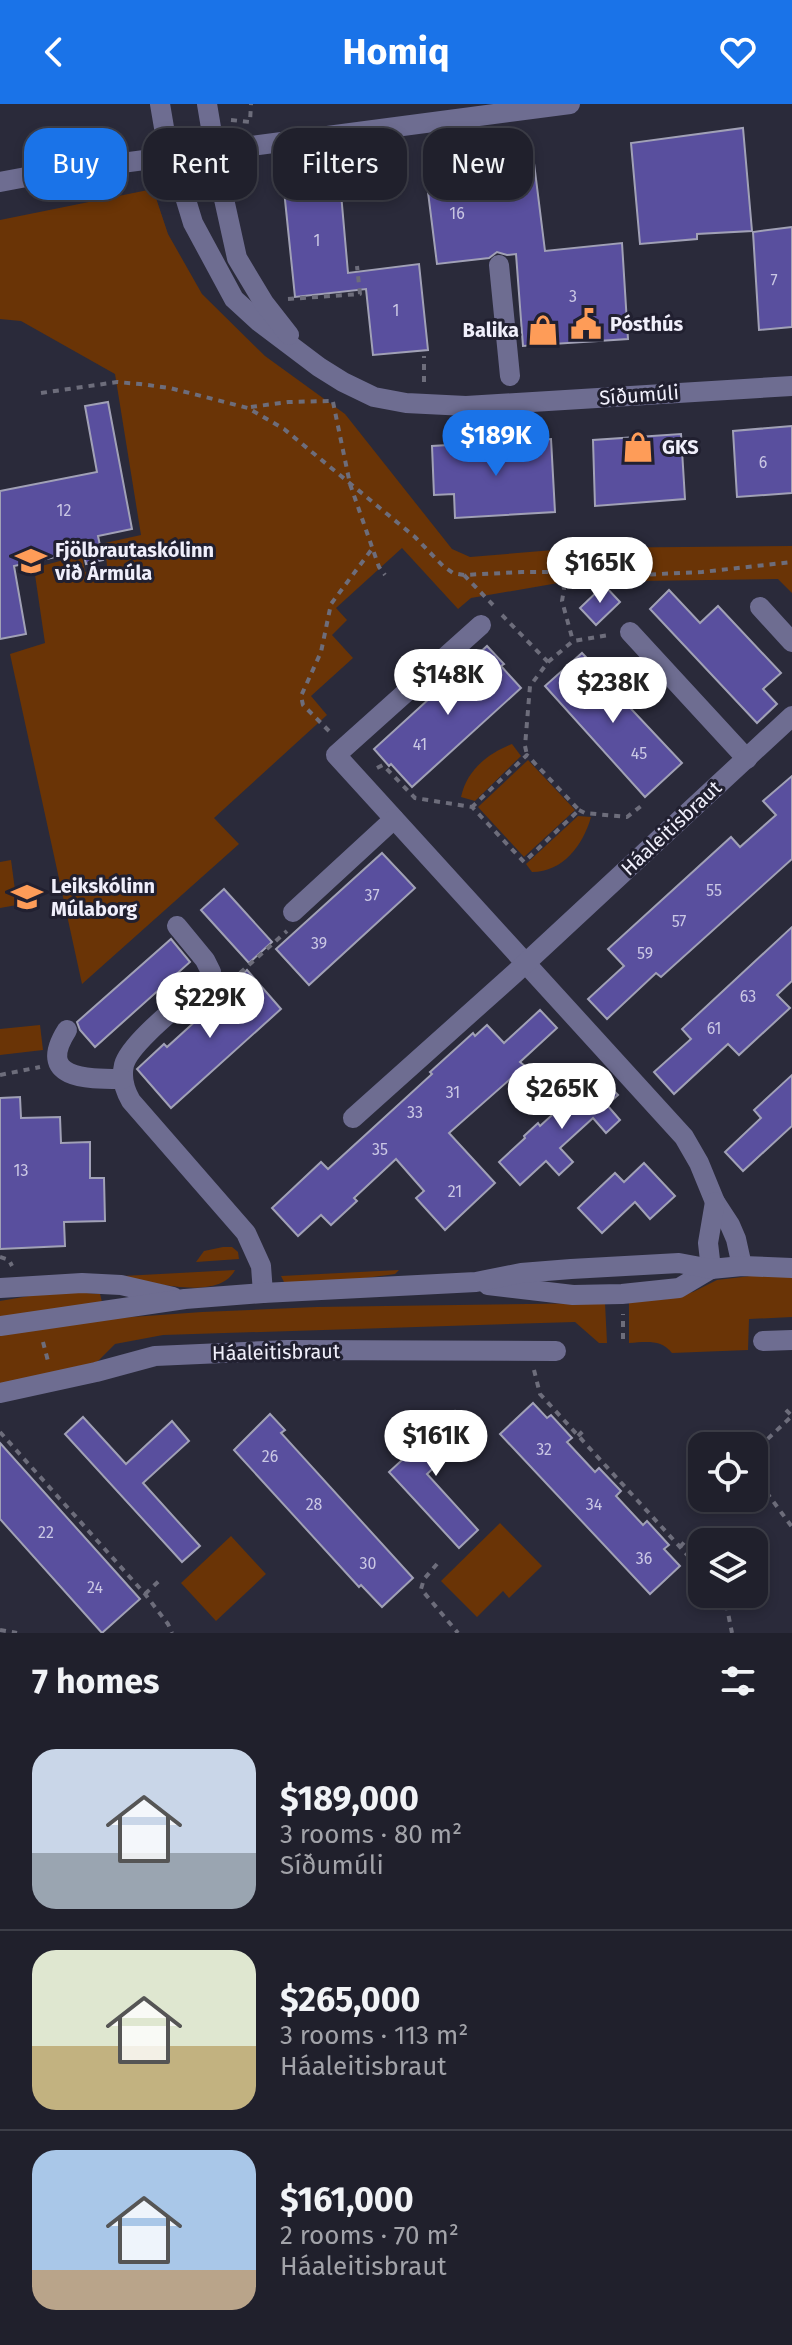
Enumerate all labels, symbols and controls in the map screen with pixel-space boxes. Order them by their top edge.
icon: back [32,30,76,74]
text: Homiq [342,30,450,74]
icon: heart [716,30,760,74]
chip: Buy [24,128,127,200]
chip: Rent [143,128,257,200]
chip: Filters [273,128,407,200]
chip: New [423,128,533,200]
house number: 16 [449,204,465,223]
house number: 1 [314,231,320,250]
house number: 7 [770,271,778,290]
house number: 3 [569,287,577,306]
house number: 1 [393,301,399,320]
public building icon: Pósthús [569,307,603,341]
place label: Pósthús [610,312,683,336]
shop icon: Balika [526,313,560,347]
place label: Balika [463,318,519,342]
street label: Síðumúli [598,380,680,410]
pin: $189K [440,410,552,478]
text: $189K [460,420,532,451]
shop icon: GKS [621,430,655,464]
place label: GKS [662,435,699,459]
house number: 6 [759,453,767,472]
house number: 12 [57,501,71,520]
pin: $165K [544,537,656,605]
place label: Fjölbrautaskólinn við Ármúla [54,538,214,585]
school or university icon: Fjölbrautaskólinn við Ármúla [14,544,48,578]
text: $165K [565,547,635,578]
pin: $148K [392,649,504,717]
pin: $238K [557,657,669,725]
text: $148K [412,659,484,690]
text: $238K [577,667,649,698]
house number: 41 [413,735,427,754]
house number: 45 [631,744,647,763]
street label: Háaleitisbraut [616,775,727,880]
place label: Leikskólinn Múlaborg [51,874,155,921]
school or university icon: Leikskólinn Múlaborg [10,880,44,914]
house number: 55 [706,881,722,900]
house number: 37 [364,886,380,905]
house number: 57 [672,912,686,931]
house number: 39 [311,934,327,953]
house number: 59 [637,944,653,963]
pin: $229K [154,972,266,1040]
text: $229K [174,982,246,1013]
house number: 63 [740,987,756,1006]
house number: 61 [707,1019,721,1038]
pin: $265K [506,1063,618,1131]
text: $265K [526,1073,598,1104]
house number: 31 [446,1083,460,1102]
house number: 33 [407,1103,423,1122]
house number: 35 [372,1140,388,1159]
house number: 13 [14,1161,28,1180]
house number: 21 [448,1182,462,1201]
street label: Háaleitisbraut [212,1339,341,1365]
pin: $161K [380,1410,492,1478]
text: $161K [402,1420,470,1451]
map controls [688,1432,768,1608]
button: locate [688,1432,768,1512]
house number: 32 [536,1440,552,1459]
house number: 26 [262,1447,278,1466]
house number: 28 [306,1495,323,1514]
house number: 34 [586,1495,603,1514]
house number: 22 [38,1523,54,1542]
button: layers [688,1528,768,1608]
house number: 36 [636,1549,652,1568]
house number: 30 [360,1554,377,1573]
house number: 24 [87,1578,103,1597]
icon: filters [716,1659,760,1703]
text: 7 homes [32,1661,159,1702]
text: $189,000 [280,1778,419,1819]
icon: home [96,1781,192,1877]
text: 3 rooms · 80 m² [280,1819,462,1850]
text: Síðumúli [280,1850,384,1881]
text: $265,000 [280,1979,421,2020]
icon: home [96,1982,192,2078]
text: 3 rooms · 113 m² [280,2020,469,2051]
text: Háaleitisbraut [280,2051,447,2082]
text: $161,000 [280,2179,414,2220]
icon: home [96,2182,192,2278]
text: 2 rooms · 70 m² [280,2220,459,2251]
text: Háaleitisbraut [280,2251,447,2282]

